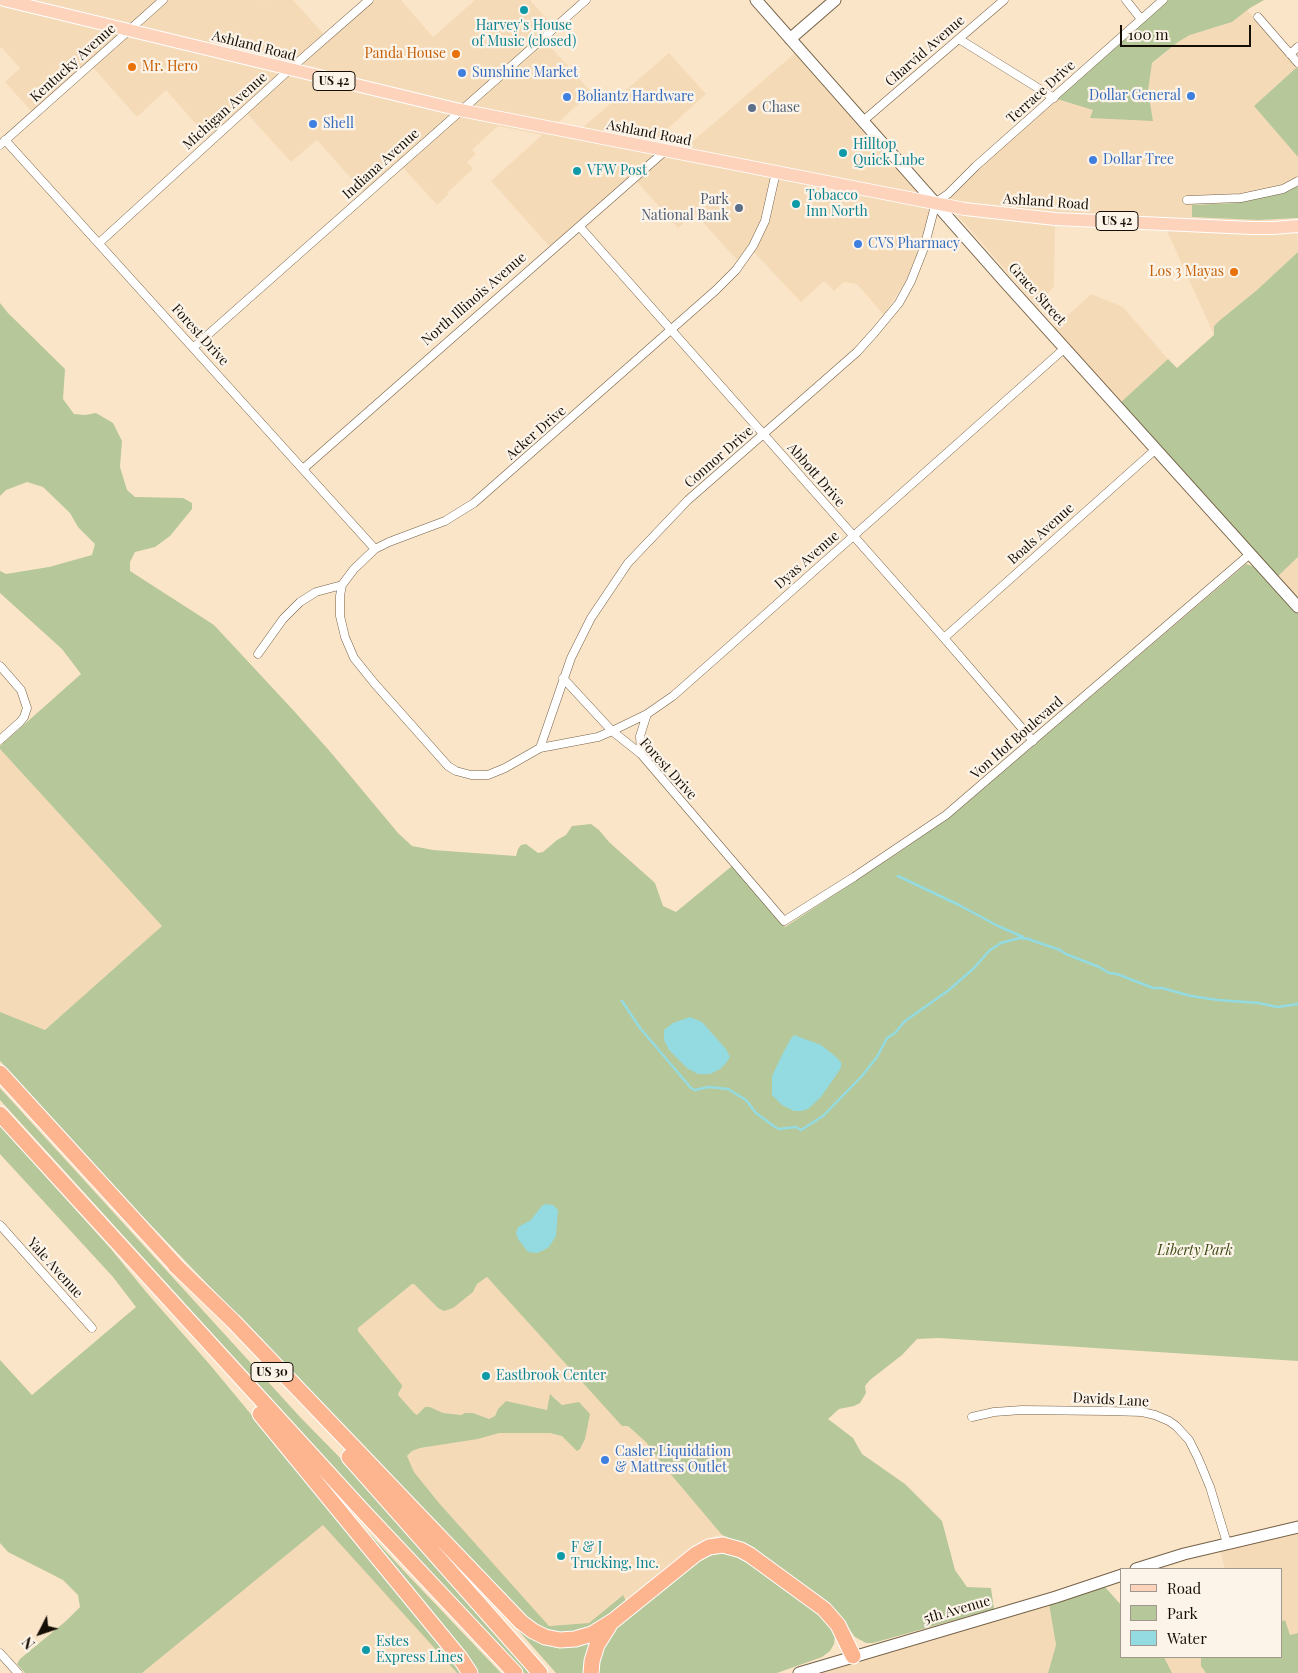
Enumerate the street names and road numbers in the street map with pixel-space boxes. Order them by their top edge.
street label: Charvid Avenue [882,12,968,90]
street label: Kentucky Avenue [27,20,119,106]
street label: Ashland Road [210,27,298,65]
street label: Terrace Drive [1003,57,1079,127]
street label: Michigan Avenue [179,69,271,153]
road number: US 42 [313,72,355,90]
street label: Ashland Road [605,117,693,149]
street label: Indiana Avenue [339,125,423,203]
street label: Ashland Road [1002,191,1090,213]
road number: US 42 [1096,212,1138,230]
street label: North Illinois Avenue [418,249,530,349]
street label: Grace Street [1005,259,1069,329]
street label: Forest Drive [168,301,232,369]
street label: Acker Drive [503,402,569,464]
street label: Connor Drive [681,423,757,491]
street label: Abbott Drive [784,440,848,510]
street label: Boals Avenue [1004,500,1078,568]
street label: Dyas Avenue [771,527,843,593]
street label: Von Hof Boulevard [967,693,1067,783]
street label: Forest Drive [636,735,700,803]
street label: Yale Avenue [24,1235,86,1301]
road number: US 30 [251,1362,293,1381]
street label: Davids Lane [1072,1390,1150,1410]
street label: 5th Avenue [922,1592,992,1628]

